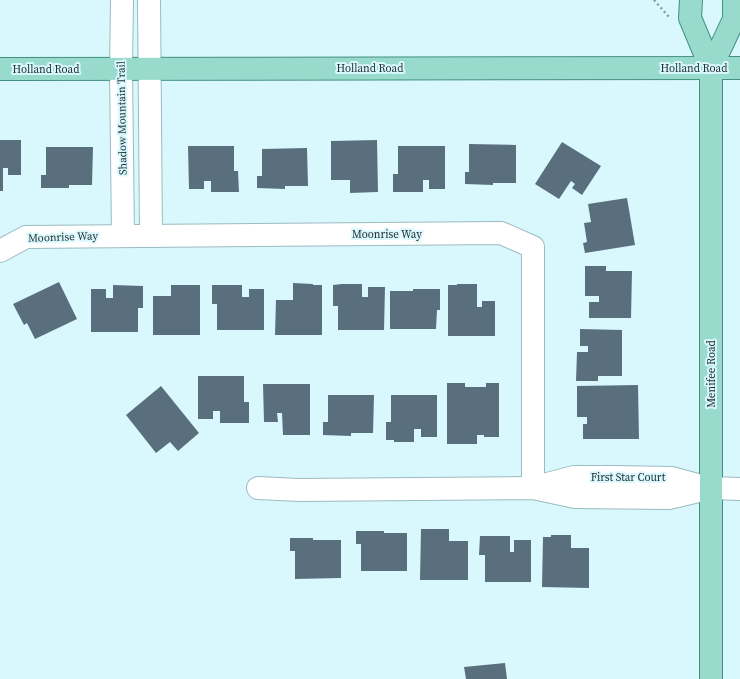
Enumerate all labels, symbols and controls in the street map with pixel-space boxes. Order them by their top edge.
street label: Shadow Mountain Trail [114,61,130,175]
street label: Holland Road [337,61,404,76]
street label: Holland Road [661,61,728,76]
street label: Holland Road [13,62,80,77]
street label: Moonrise Way [352,227,422,242]
street label: Moonrise Way [28,228,99,246]
street label: Menifee Road [704,339,719,408]
street label: First Star Court [591,470,666,485]

